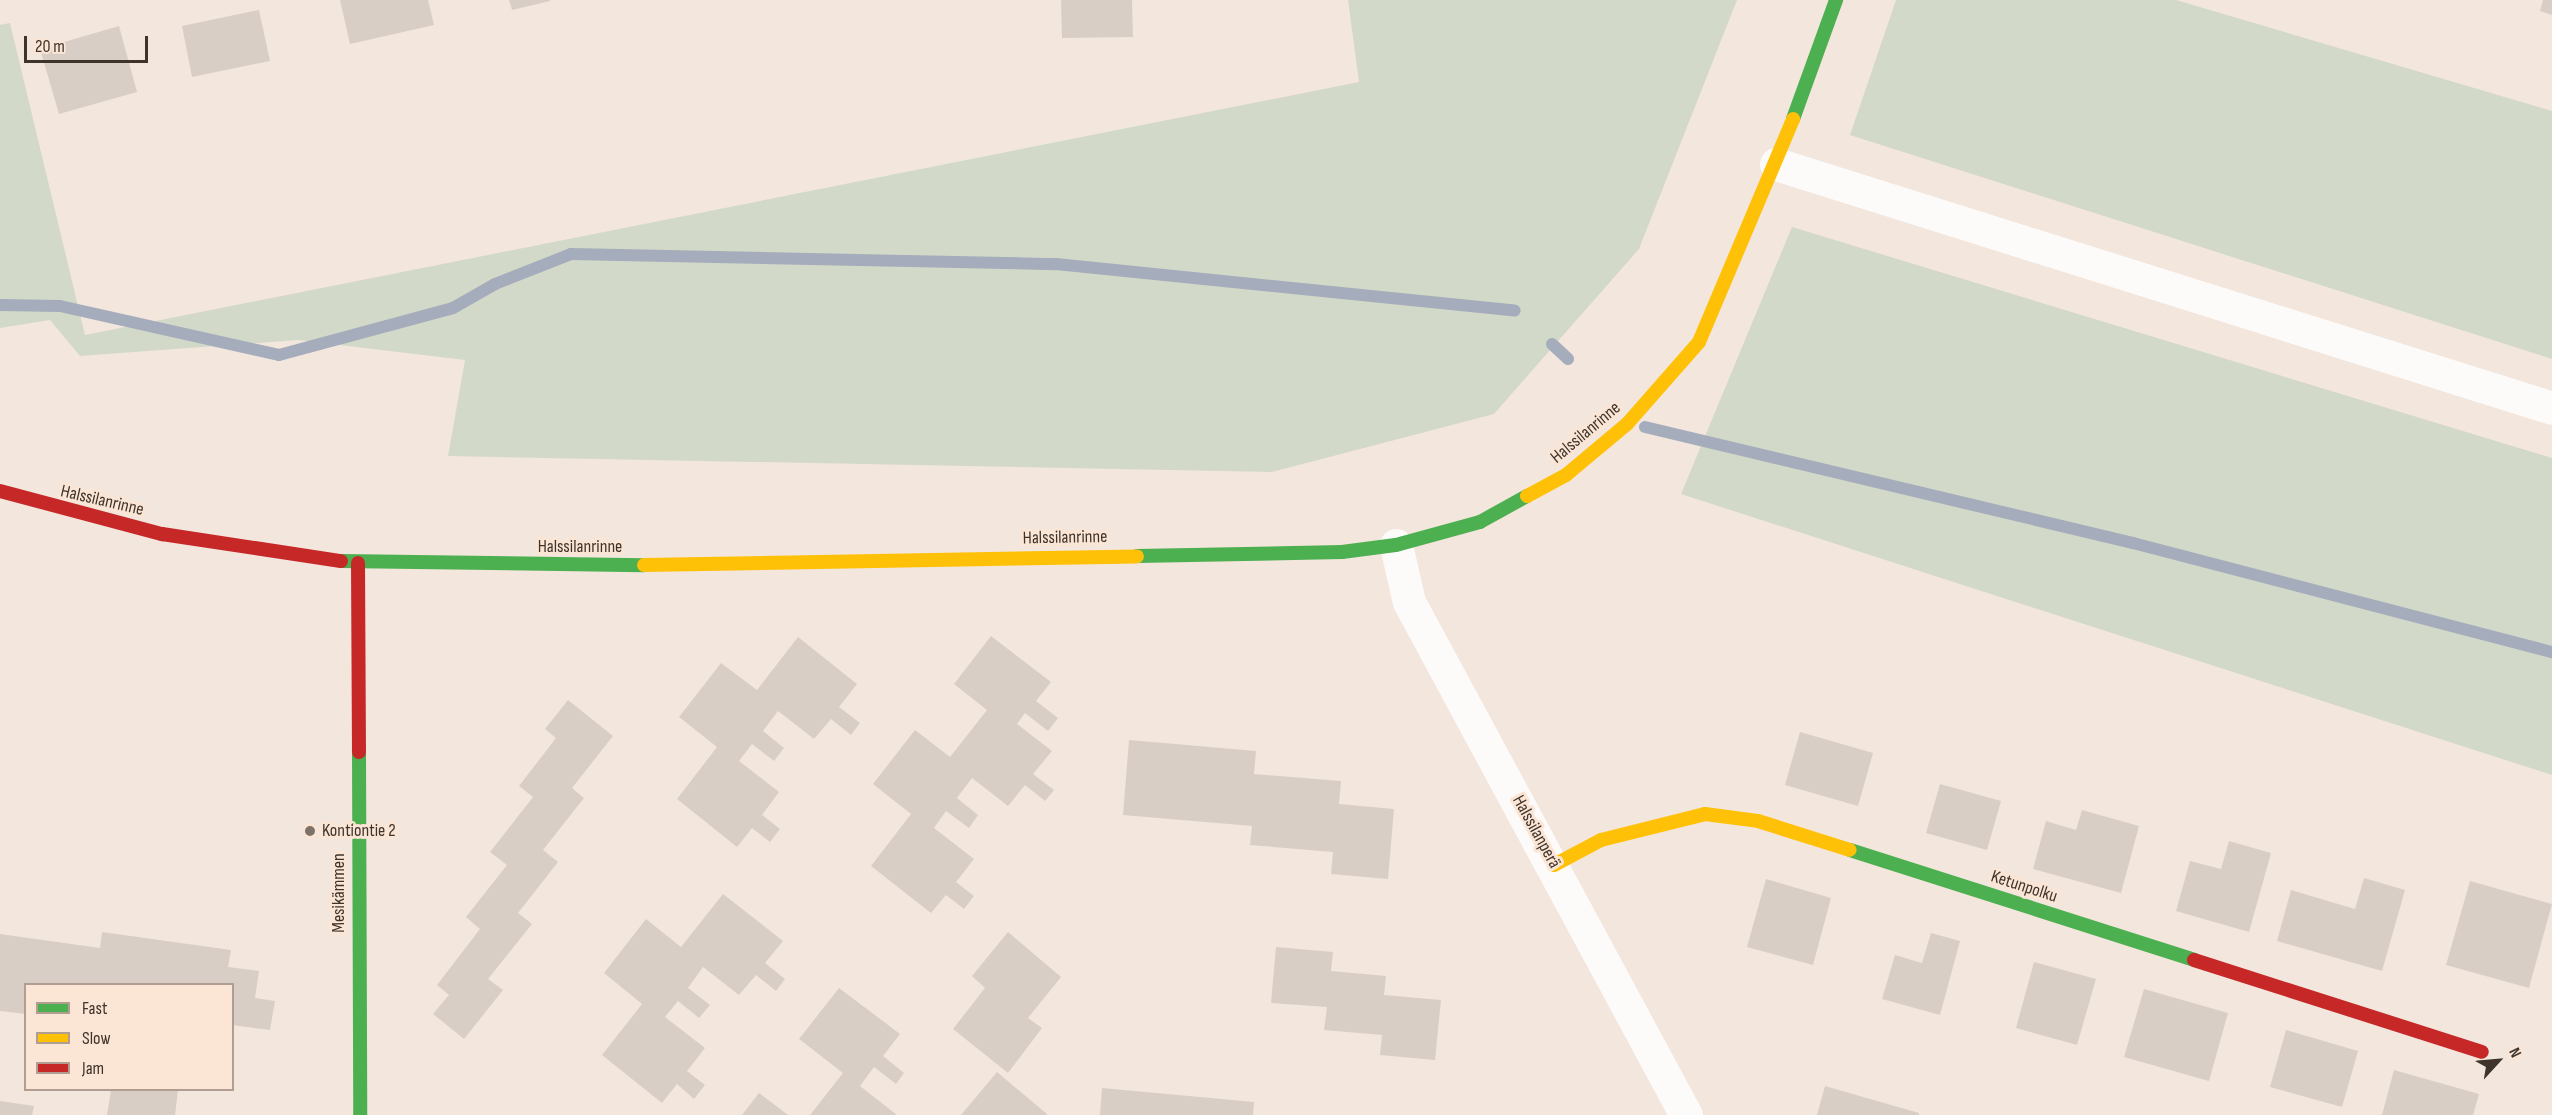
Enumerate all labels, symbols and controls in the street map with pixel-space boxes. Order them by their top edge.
scale bar [27,24,152,62]
text: 20 m [35,36,65,57]
street label: Halssilanrinne [1547,398,1625,468]
street label: Halssilanrinne [58,481,146,521]
street label: Halssilanrinne [1023,526,1107,550]
street label: Halssilanrinne [538,536,622,558]
street label: Halssilanperä [1507,792,1565,872]
place label: Kontiontie 2 [322,820,396,842]
marker: Kontiontie 2 [303,824,317,838]
street label: Mesikämmen [328,853,350,933]
street label: Ketunpolku [1988,866,2060,908]
legend [24,983,234,1091]
text: Fast [82,998,107,1019]
text: Slow [82,1028,111,1049]
north arrow [2468,1031,2528,1091]
text: N [2504,1045,2525,1061]
text: Jam [82,1058,104,1079]

